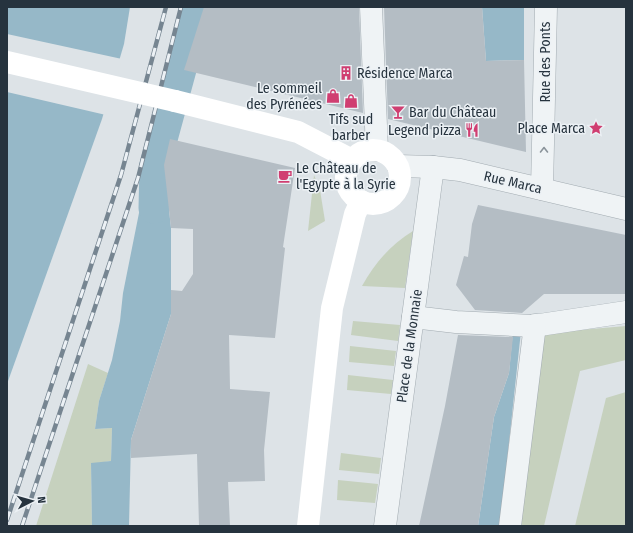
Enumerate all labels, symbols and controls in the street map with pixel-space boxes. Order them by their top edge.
street label: Rue des Ponts [537,21,554,103]
building icon: Résidence Marca [338,65,354,81]
place label: Résidence Marca [357,65,453,82]
place label: Le sommeil des Pyrénées [246,80,322,113]
shop icon: Le sommeil des Pyrénées [325,88,341,104]
shop icon: Tifs sud barber [343,93,359,109]
bar icon: Bar du Château [390,104,406,120]
place label: Bar du Château [409,104,496,121]
place label: Tifs sud barber [329,111,373,144]
place label: Place Marca [517,120,585,137]
place icon: Place Marca [588,120,604,136]
place label: Legend pizza [388,122,461,139]
restaurant icon: Legend pizza [464,122,480,138]
one-way arrow [540,147,548,153]
place label: Le Château de l'Egypte à la Syrie [296,160,396,193]
cafe icon: Le Château de l'Egypte à la Syrie [277,168,293,184]
street label: Rue Marca [482,168,544,197]
street label: Place de la Monnaie [393,288,426,404]
north arrow [12,481,52,521]
text: N [35,496,48,504]

